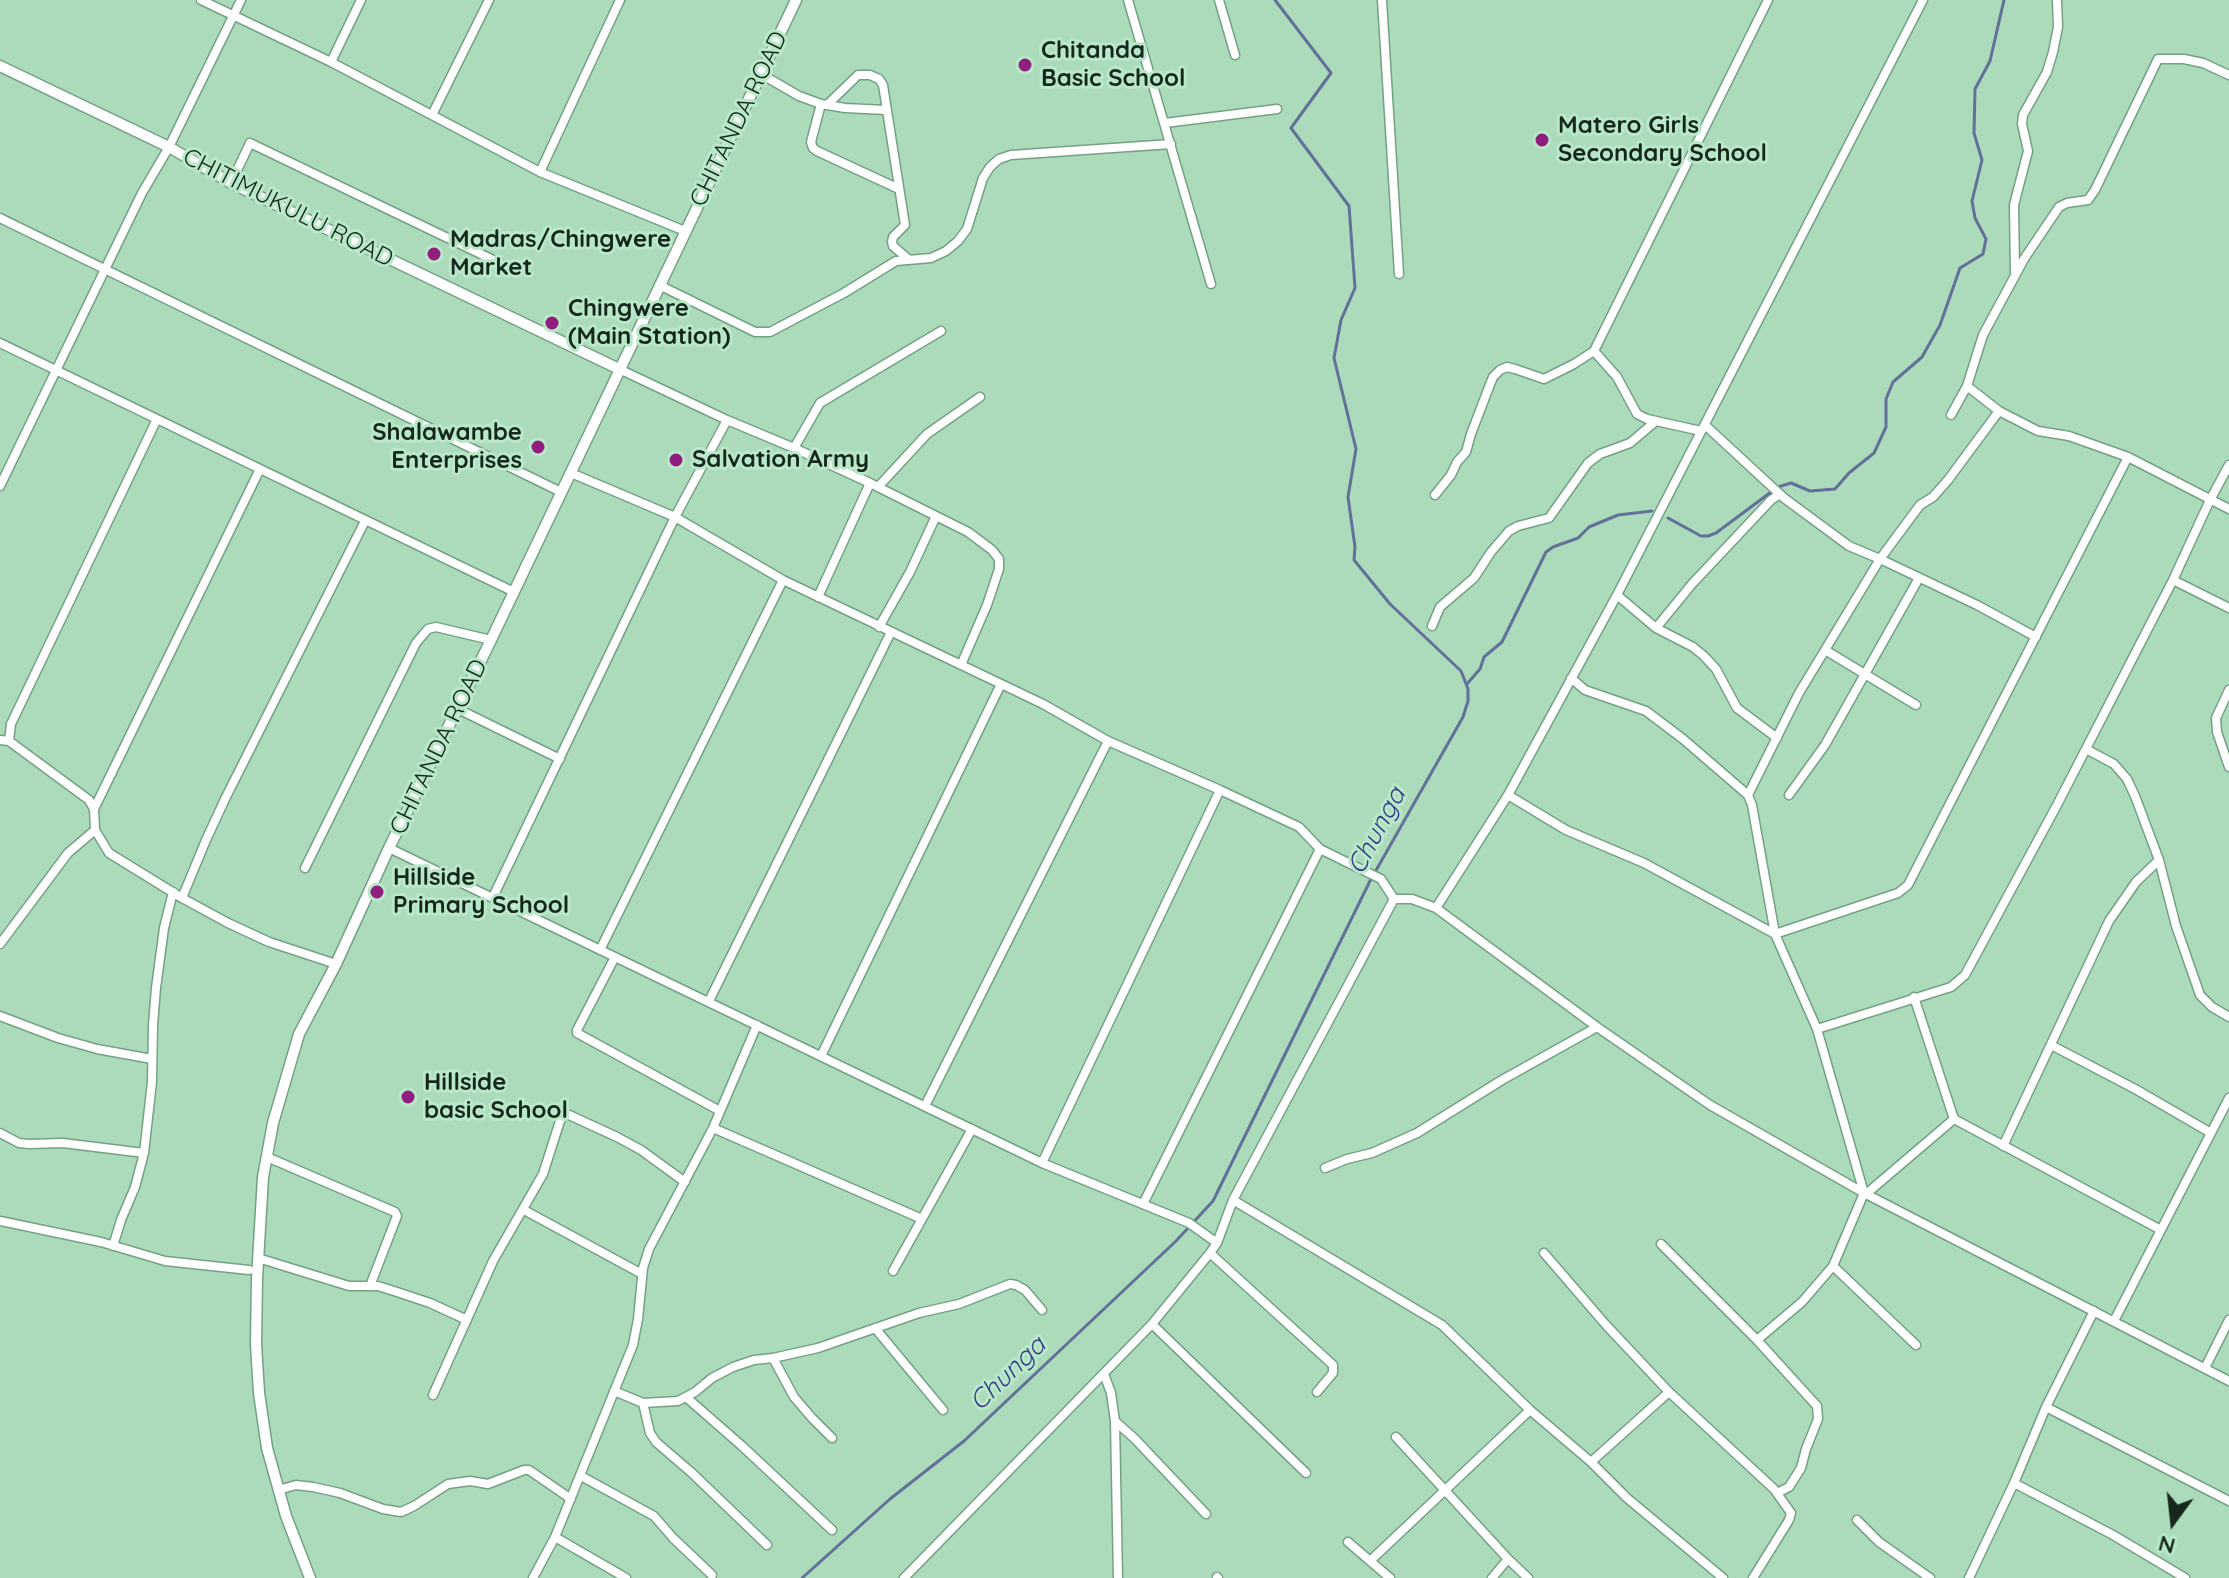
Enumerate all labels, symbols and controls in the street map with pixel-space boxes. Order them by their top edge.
street label: CHITANDA ROAD [684,27,794,211]
place label: Chitanda Basic School [1041,37,1186,93]
marker: Chitanda Basic School [1016,56,1034,74]
place label: Matero Girls Secondary School [1558,112,1767,168]
marker: Matero Girls Secondary School [1533,131,1551,149]
street label: CHITIMUKULU ROAD [178,142,398,274]
place label: Madras/Chingwere Market [450,226,671,282]
marker: Madras/Chingwere Market [425,245,443,263]
place label: Chingwere (Main Station) [568,295,731,351]
marker: Chingwere (Main Station) [543,314,561,332]
place label: Shalawambe Enterprises [372,419,522,475]
marker: Shalawambe Enterprises [529,438,547,456]
place label: Salvation Army [692,446,869,474]
marker: Salvation Army [667,451,685,469]
street label: CHITANDA ROAD [384,655,494,839]
water label: Chunga [1341,782,1413,880]
place label: Hillside Primary School [393,864,569,920]
marker: Hillside Primary School [368,883,386,901]
place label: Hillside basic School [424,1069,568,1125]
marker: Hillside basic School [399,1088,417,1106]
water label: Chunga [964,1330,1052,1418]
north arrow [2133,1482,2213,1562]
text: N [2155,1530,2178,1561]

